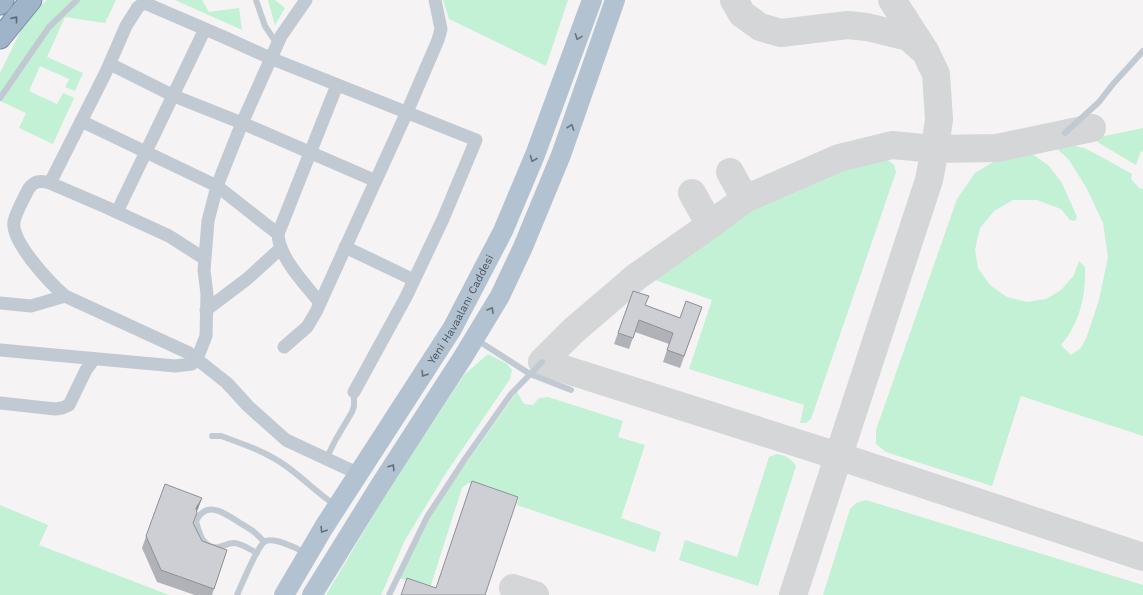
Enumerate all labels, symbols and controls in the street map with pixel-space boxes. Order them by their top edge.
one-way arrow [11,16,18,23]
one-way arrow [574,33,582,40]
one-way arrow [566,123,575,130]
one-way arrow [530,154,538,162]
street label: Yeni Havaalanı Caddesi [425,252,496,366]
one-way arrow [487,307,494,314]
one-way arrow [421,370,429,377]
one-way arrow [387,464,394,471]
one-way arrow [320,526,328,533]

